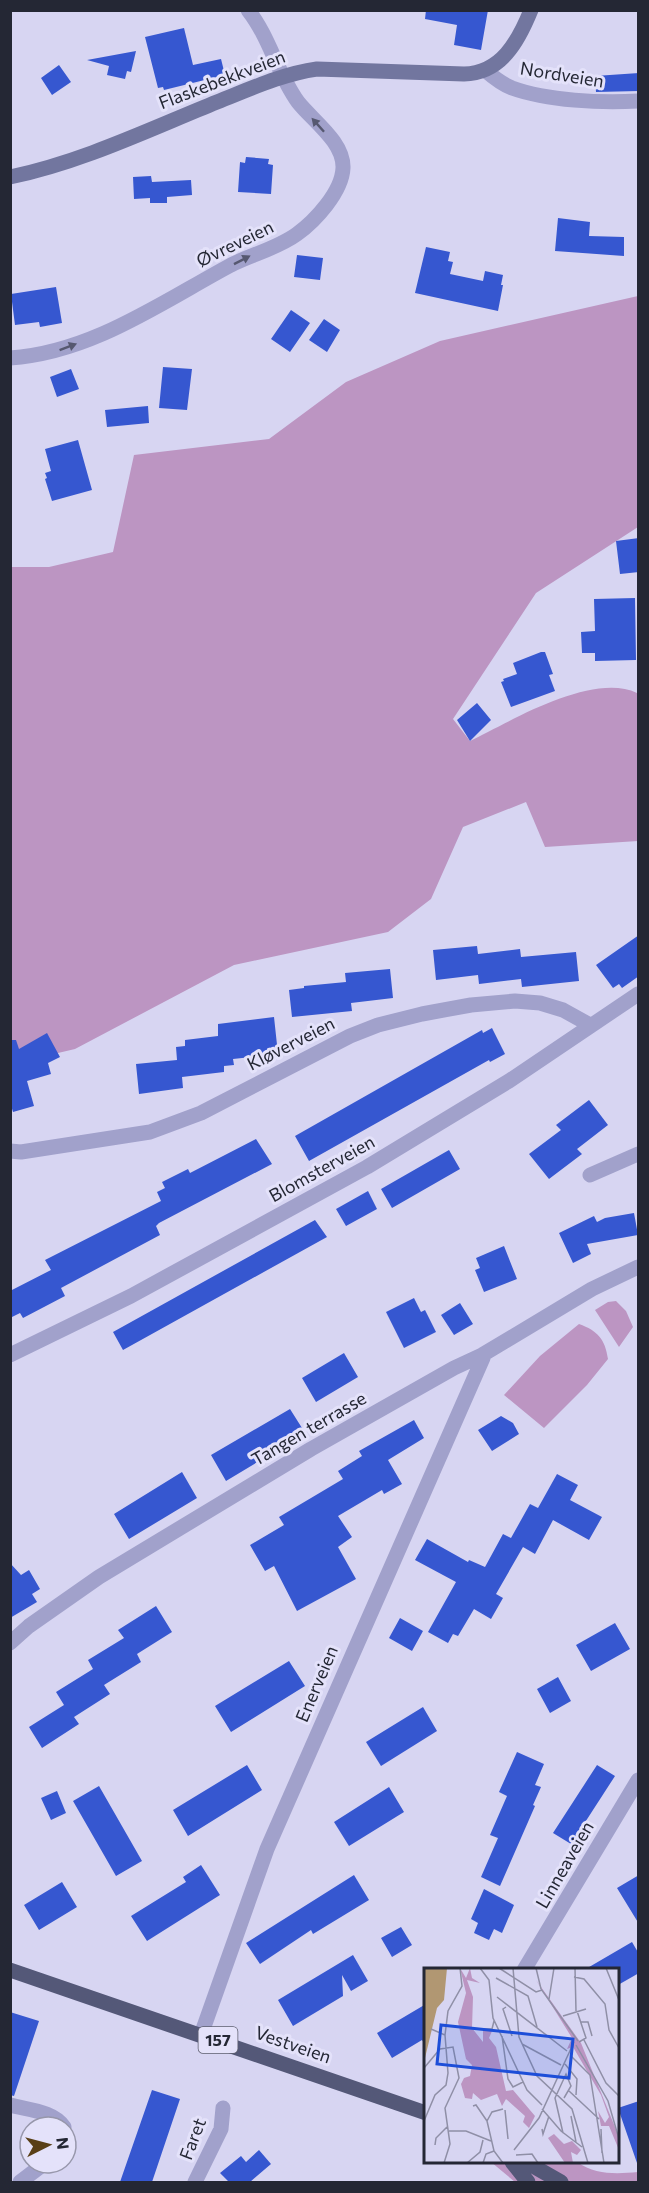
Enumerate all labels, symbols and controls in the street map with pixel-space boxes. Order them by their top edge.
street label: Flaskebekkveien [155,45,288,113]
street label: Nordveien [519,57,606,91]
one-way arrow [311,117,325,132]
street label: Øvreveien [192,215,277,271]
one-way arrow [234,255,251,265]
one-way arrow [59,342,77,352]
street label: Kløverveien [243,1012,338,1075]
street label: Blomsterveien [265,1130,378,1206]
street label: Tangen terrasse [247,1386,370,1470]
street label: Enerveien [290,1642,342,1725]
street label: Linneaveien [530,1817,598,1912]
inset map [424,1968,619,2163]
street label: Vestveien [252,2021,334,2067]
road number: 157 [198,2027,238,2053]
north arrow [18,2115,78,2175]
street label: Faret [174,2115,210,2163]
text: N [53,2136,73,2150]

